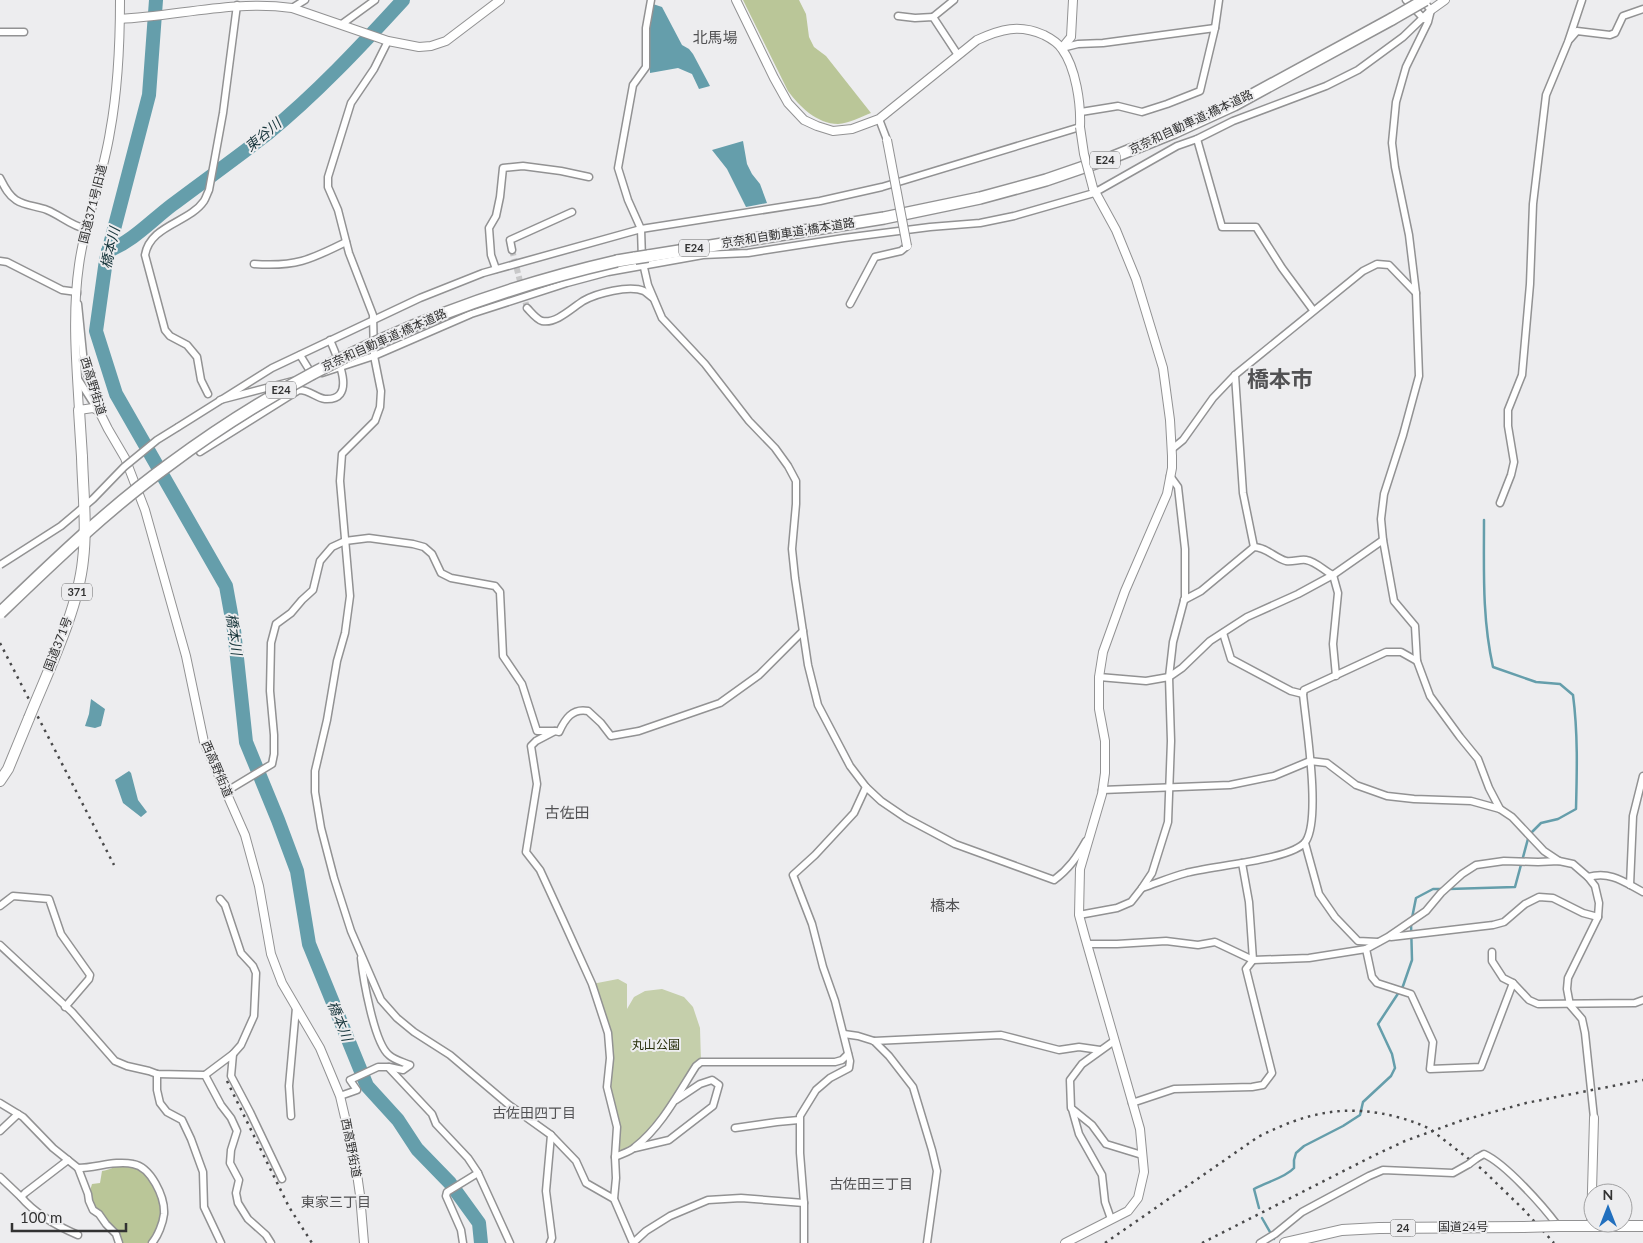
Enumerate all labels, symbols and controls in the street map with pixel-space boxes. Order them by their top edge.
district label: 北馬場 [692,28,738,46]
street label: 京奈和自動車道;橋本道路 [1126,86,1255,157]
water label: 東谷川 [241,113,286,155]
road number: E24 [1090,152,1120,168]
street label: 国道371号旧道 [75,163,110,245]
street label: 京奈和自動車道;橋本道路 [720,215,856,250]
water label: 橋本川 [97,224,123,270]
road number: E24 [679,240,709,256]
street label: 京奈和自動車道;橋本道路 [319,305,449,374]
street label: 西高野街道 [78,355,109,417]
district label: 橋本市 [1247,365,1313,392]
road number: E24 [266,382,296,398]
road number: 371 [62,584,92,600]
water label: 橋本川 [223,612,246,658]
street label: 国道371号 [40,615,75,673]
street label: 西高野街道 [199,738,236,799]
district label: 古佐田 [544,803,590,821]
district label: 橋本 [930,896,960,914]
water label: 橋本川 [325,998,357,1045]
park label: 丸山公園 [632,1037,680,1052]
district label: 古佐田四丁目 [492,1104,576,1121]
street label: 西高野街道 [338,1117,365,1179]
district label: 古佐田三丁目 [829,1175,913,1192]
north arrow [1583,1183,1633,1233]
text: N [1603,1186,1613,1203]
district label: 東家三丁目 [301,1193,371,1210]
scale bar [12,1200,126,1232]
text: 100 m [20,1208,62,1226]
street label: 国道24号 [1438,1219,1488,1234]
road number: 24 [1390,1220,1416,1236]

